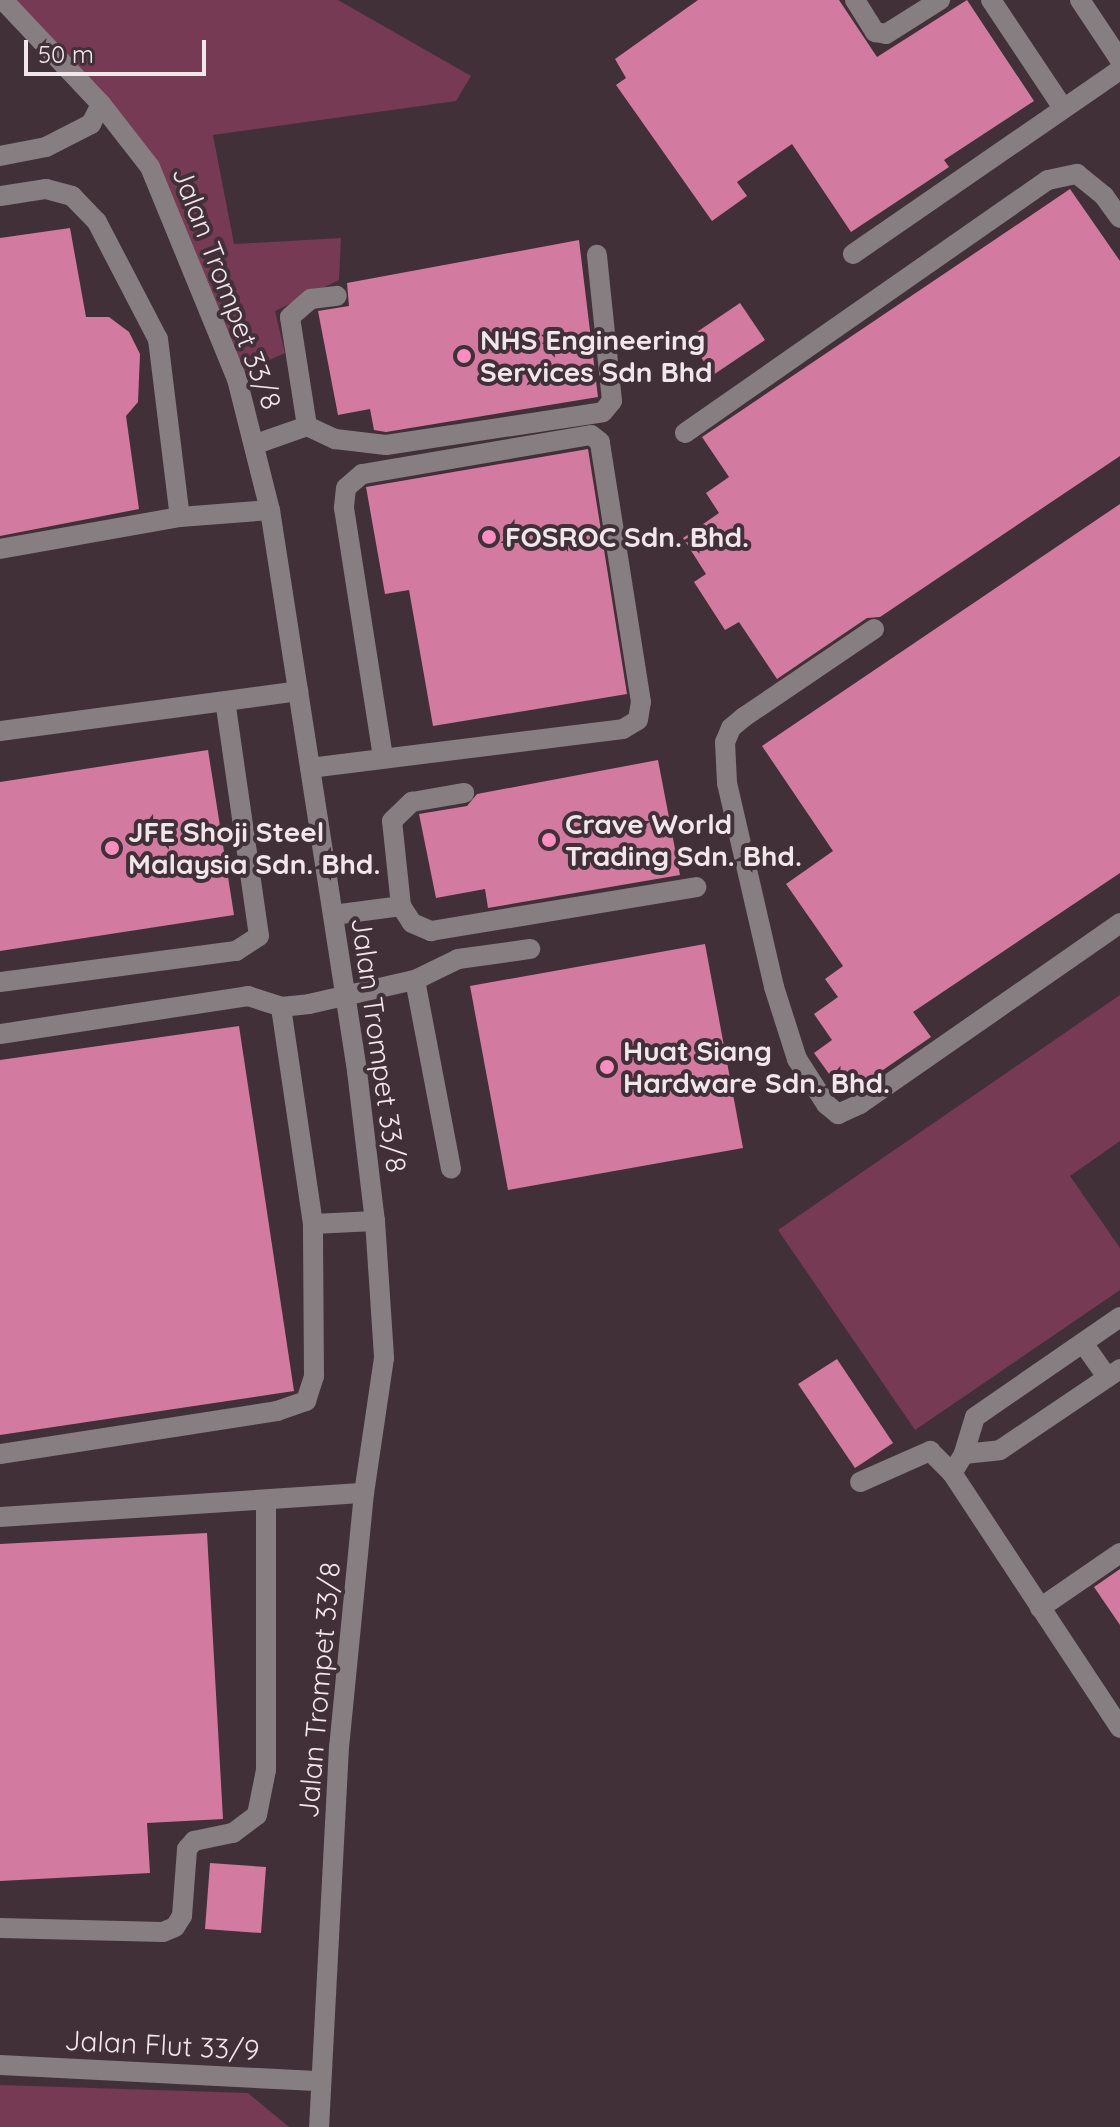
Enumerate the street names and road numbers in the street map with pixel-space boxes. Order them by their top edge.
street label: Jalan Trompet 33/8 [165,162,289,414]
street label: Jalan Trompet 33/8 [344,915,414,1175]
street label: Jalan Trompet 33/8 [291,1560,347,1820]
street label: Jalan Flut 33/9 [64,2023,260,2067]

